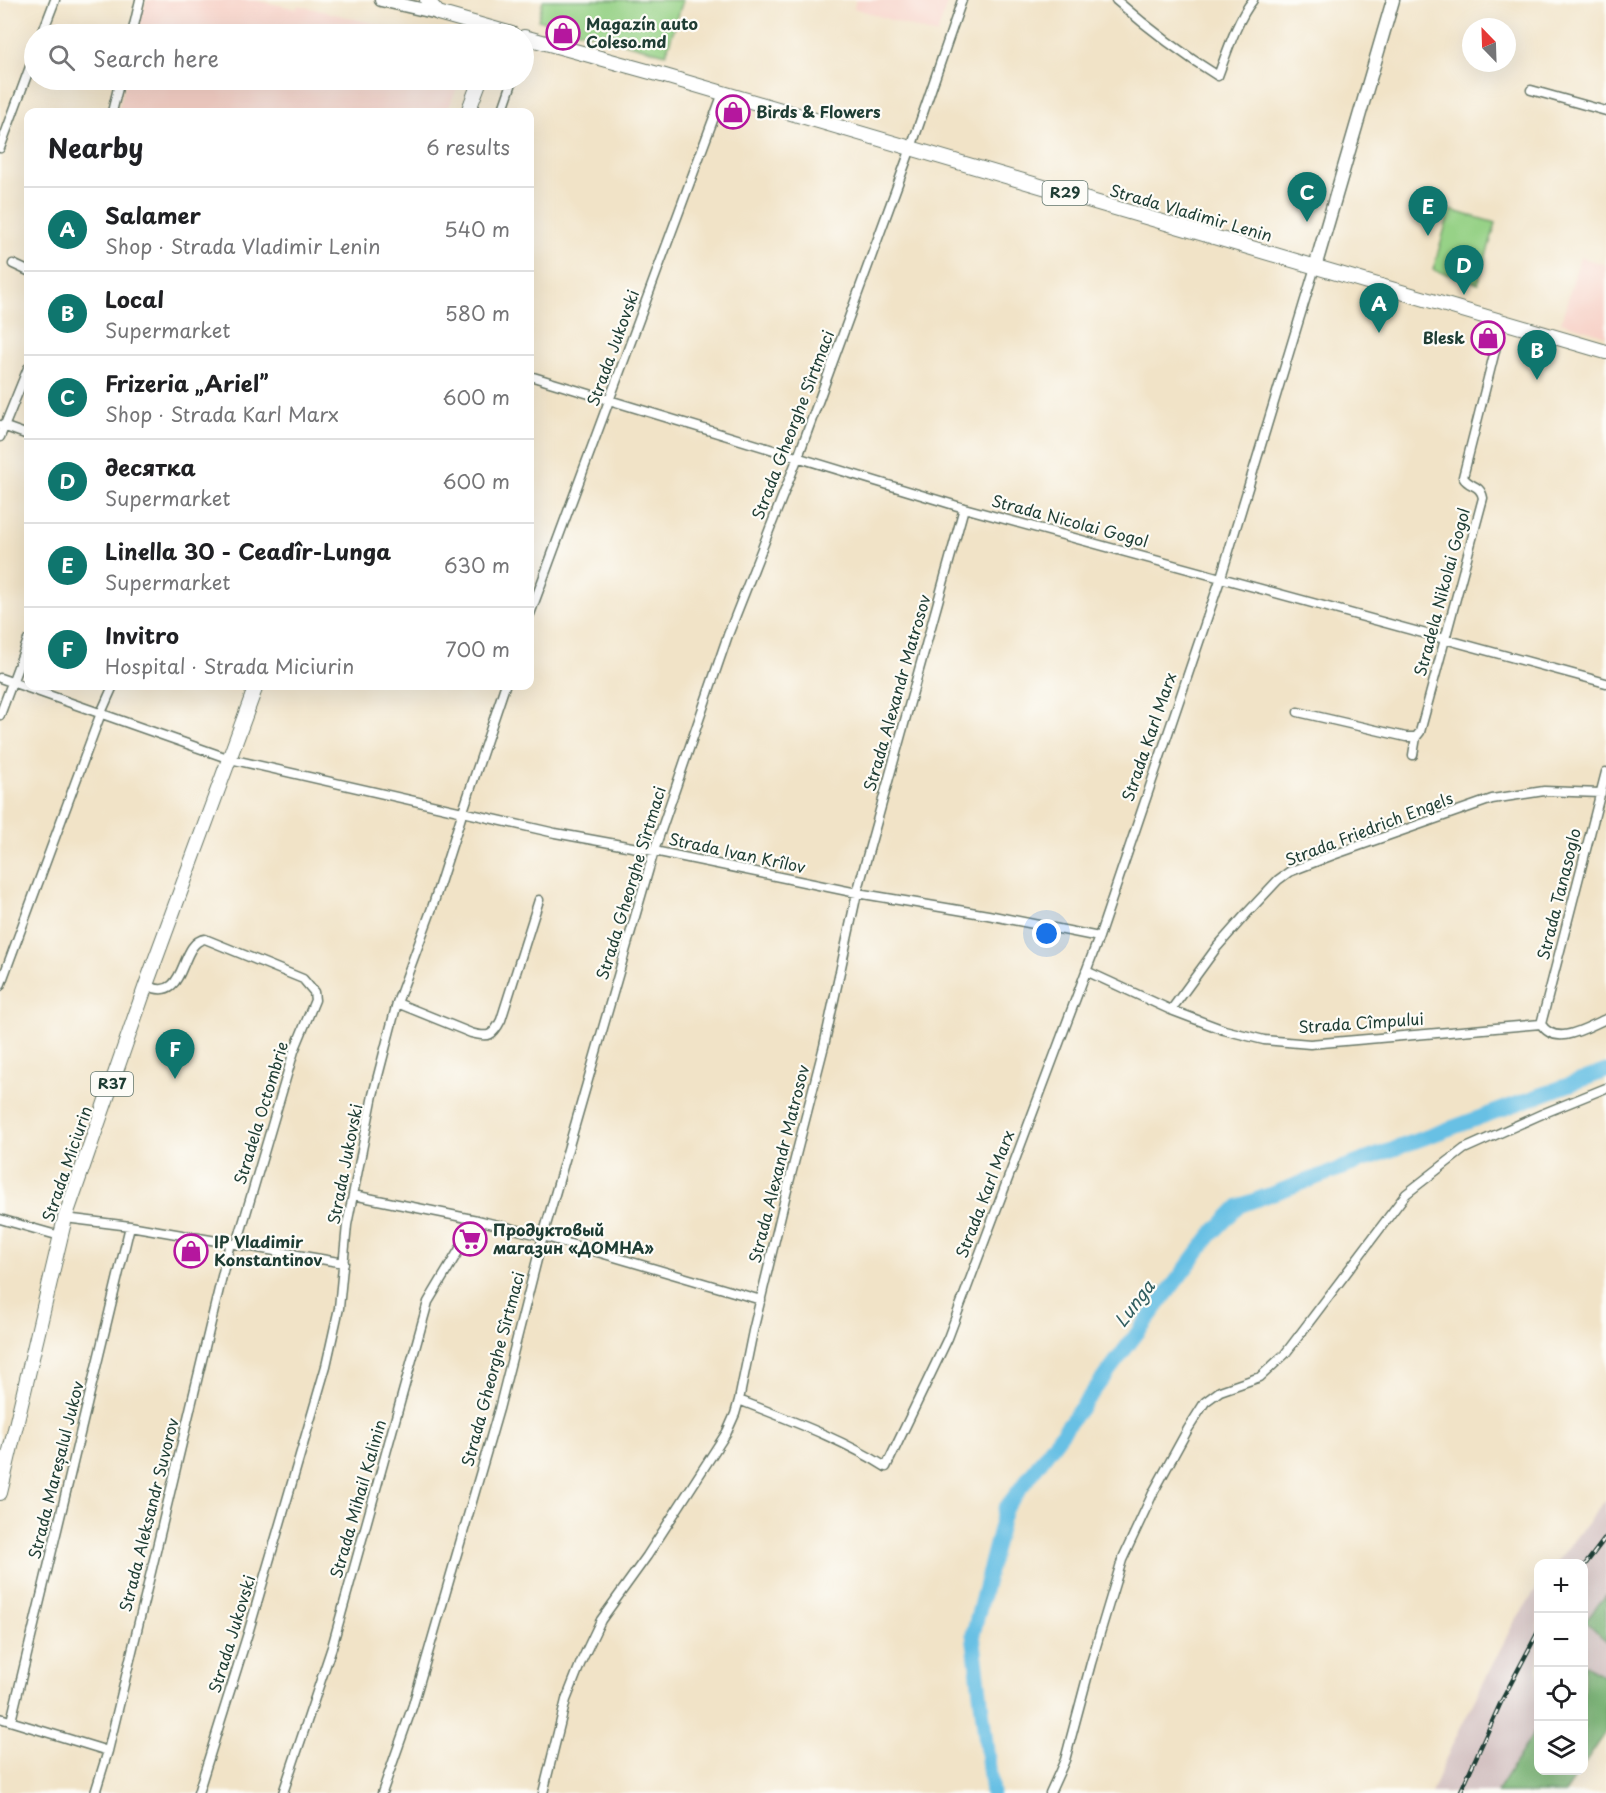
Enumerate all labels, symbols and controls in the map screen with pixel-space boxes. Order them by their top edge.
place label: Magazín auto Coleso.md [586,11,698,53]
shop icon: Magazín auto Coleso.md [545,15,581,51]
north arrow [1462,18,1516,72]
search box [24,24,534,90]
icon: search [45,41,78,74]
text: Search here [93,41,219,74]
shop icon: Birds & Flowers [715,94,751,130]
place label: Birds & Flowers [756,99,881,123]
text: Nearby [48,128,143,167]
text: 6 results [426,132,510,162]
pin: C [1288,172,1326,222]
street label: Strada Vladimir Lenin [1107,177,1275,247]
road number: R29 [1042,181,1088,205]
pin: E [1408,186,1448,236]
text: Salamer [105,198,201,231]
text: A [60,214,75,244]
text: 540 m [444,214,510,244]
text: Shop · Strada Vladimir Lenin [105,231,381,261]
pin: D [1444,246,1484,295]
text: Local [105,282,164,315]
pin: A [1360,284,1398,333]
street label: Strada Jukovski [580,286,644,409]
text: B [61,298,74,328]
text: 580 m [445,298,510,328]
text: Supermarket [105,315,231,345]
shop icon: Blesk [1470,320,1506,356]
place label: Blesk [1423,325,1465,349]
street label: Strada Gheorghe Sîrtmaci [745,326,839,523]
pin: B [1518,330,1556,380]
text: Frizeria „Ariel” [105,366,268,399]
text: C [60,382,75,412]
text: 600 m [442,382,510,412]
text: Shop · Strada Karl Marx [105,399,339,429]
text: десятка [105,450,196,483]
text: D [60,466,75,496]
text: 600 m [442,466,510,496]
text: Supermarket [105,483,231,513]
street label: Strada Nicolai Gogol [989,488,1151,553]
street label: Stradela Nikolai Gogol [1407,505,1475,679]
text: Linella 30 - Ceadîr-Lunga [105,534,391,567]
text: E [61,550,74,580]
text: 630 m [444,550,510,580]
text: Supermarket [105,567,231,597]
street label: Strada Alexandr Matrosov [856,592,936,794]
text: Invitro [105,618,179,651]
text: F [62,634,73,664]
text: 700 m [445,634,510,664]
text: Hospital · Strada Miciurin [105,651,354,681]
street label: Strada Karl Marx [1115,669,1181,804]
street label: Strada Gheorghe Sîrtmaci [589,783,671,982]
street label: Strada Friedrich Engels [1281,785,1456,871]
street label: Strada Tanasoglo [1530,825,1586,962]
street label: Strada Ivan Krîlov [667,826,808,878]
your location [1032,919,1061,948]
street label: Strada Cîmpului [1297,1006,1425,1038]
pin: F [156,1030,195,1079]
street label: Stradela Octombrie [227,1038,293,1187]
street label: Strada Alexandr Matrosov [742,1062,814,1265]
road number: R37 [91,1072,133,1096]
street label: Strada Jukovski [321,1101,367,1226]
street label: Strada Miciurin [35,1103,97,1225]
street label: Strada Karl Marx [949,1126,1019,1261]
place label: Продуктовый магазин «ДОМНА» [493,1217,654,1259]
supermarket icon: Продуктовый магазин «ДОМНА» [452,1221,488,1257]
place label: IP Vladimir Konstantinov [214,1229,322,1271]
shop icon: IP Vladimir Konstantinov [173,1233,209,1269]
street label: Strada Gheorghe Sîrtmaci [454,1269,530,1469]
water label: Lunga [1107,1273,1161,1332]
street label: Strada Mareșalul Jukov [21,1378,89,1561]
street label: Strada Aleksandr Suvorov [112,1415,184,1614]
street label: Strada Mihail Kalinin [323,1417,391,1581]
map controls [1534,1559,1588,1775]
button: + [1534,1559,1588,1613]
street label: Strada Jukovski [202,1572,260,1696]
button: − [1534,1613,1588,1667]
button: locate [1534,1667,1588,1721]
button: layers [1534,1721,1588,1775]

